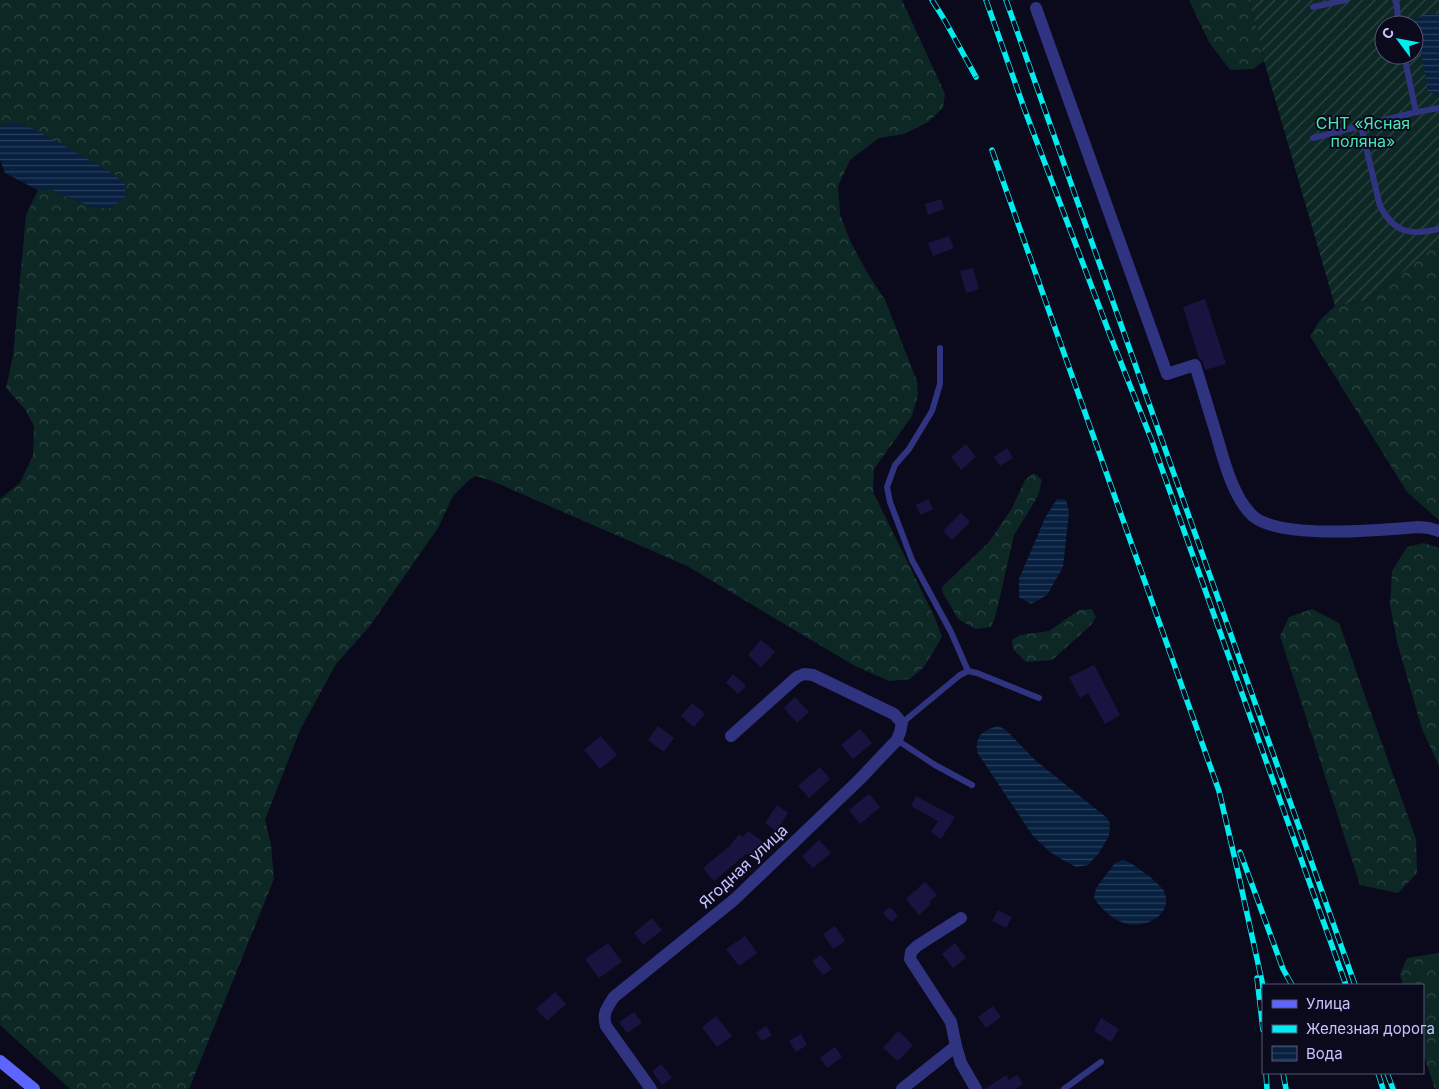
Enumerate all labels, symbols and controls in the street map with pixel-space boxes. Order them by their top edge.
north arrow [1374,15,1424,65]
text: С [1378,24,1398,42]
park label: СНТ «Ясная поляна» [1316,113,1410,151]
street label: Ягодная улица [695,820,791,912]
legend [1262,984,1424,1074]
text: Улица [1306,994,1350,1013]
text: Железная дорога [1306,1019,1435,1038]
text: Вода [1306,1044,1343,1063]

